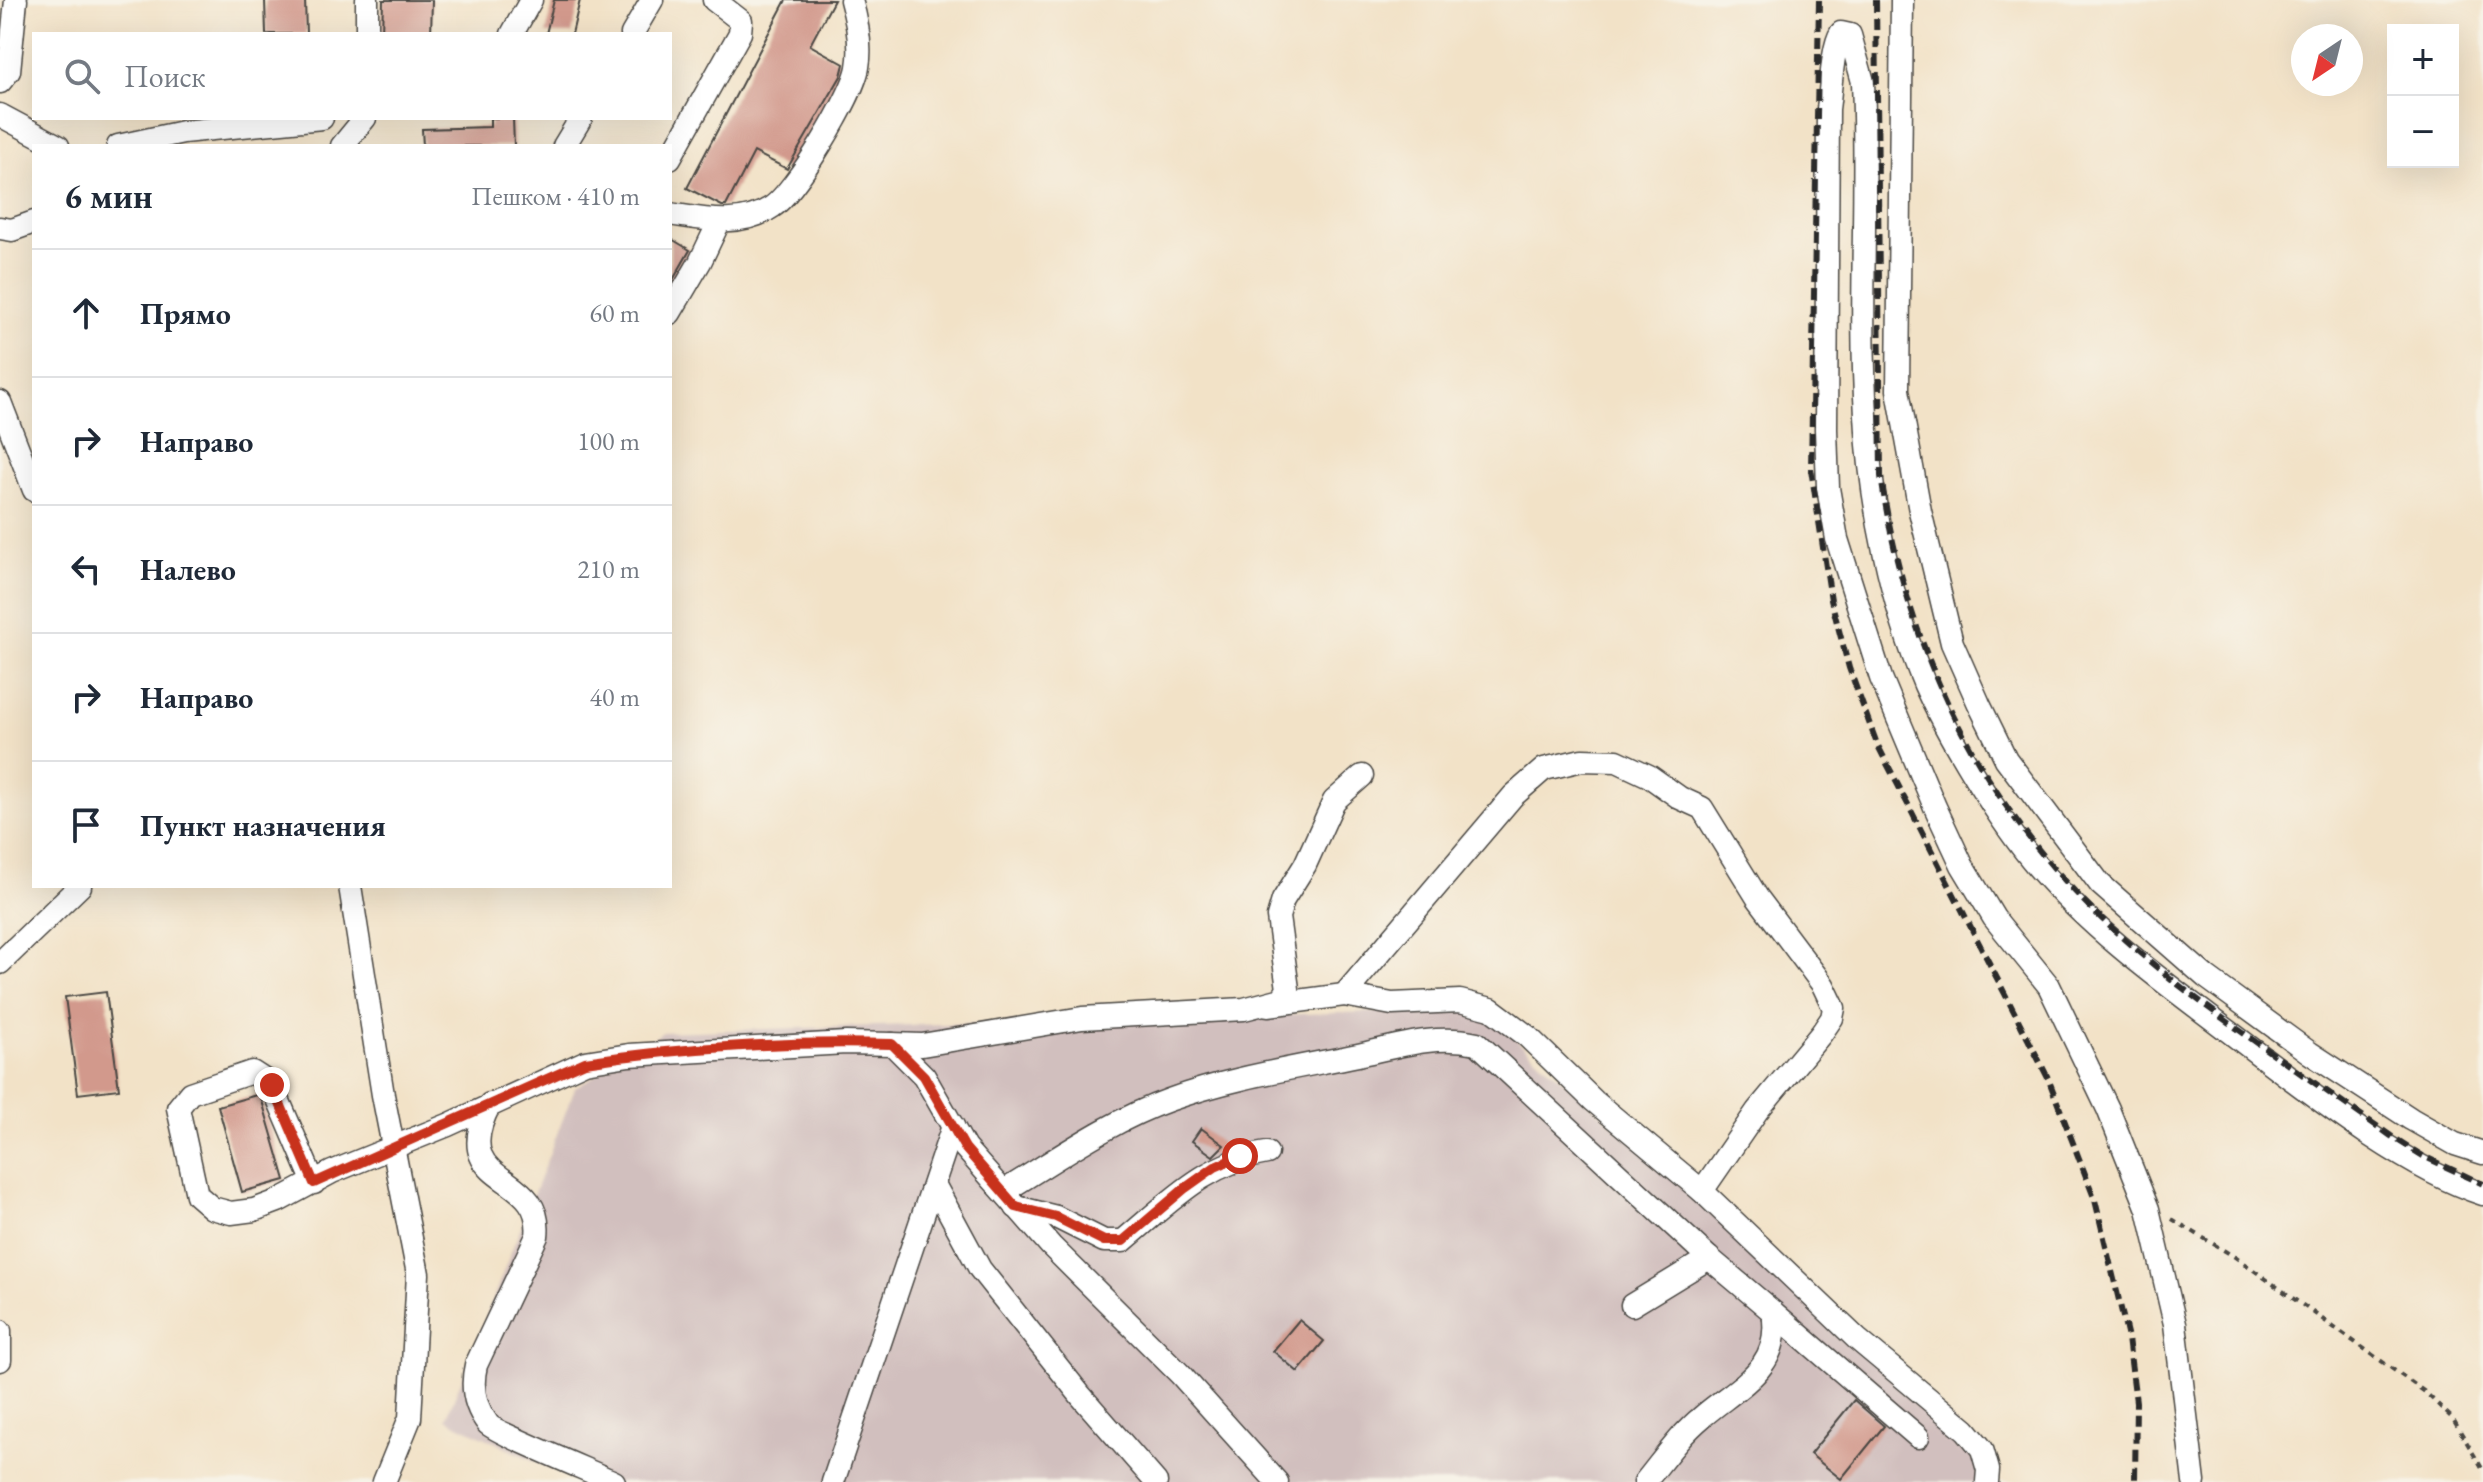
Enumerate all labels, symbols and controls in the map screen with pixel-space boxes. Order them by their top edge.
north arrow [2291,24,2363,96]
map controls [2387,24,2459,168]
button: + [2387,24,2459,96]
search box [32,32,672,120]
icon: search [60,54,104,98]
text: Поиск [124,57,206,96]
button: − [2387,96,2459,168]
text: 6 мин [64,174,153,218]
text: Пешком · 410 m [471,179,640,213]
icon: ahead [64,291,108,335]
text: Прямо [140,294,231,333]
text: 60 m [590,296,640,330]
icon: right [64,419,108,463]
text: Направо [140,422,253,461]
text: 100 m [577,424,640,458]
icon: left [64,547,108,591]
text: Налево [140,550,236,589]
text: 210 m [577,552,640,586]
icon: right [64,675,108,719]
text: Направо [140,678,253,717]
text: 40 m [590,680,640,714]
icon: arrive [64,803,108,847]
text: Пункт назначения [140,806,386,845]
route end [254,1067,290,1103]
route start [1222,1138,1258,1174]

